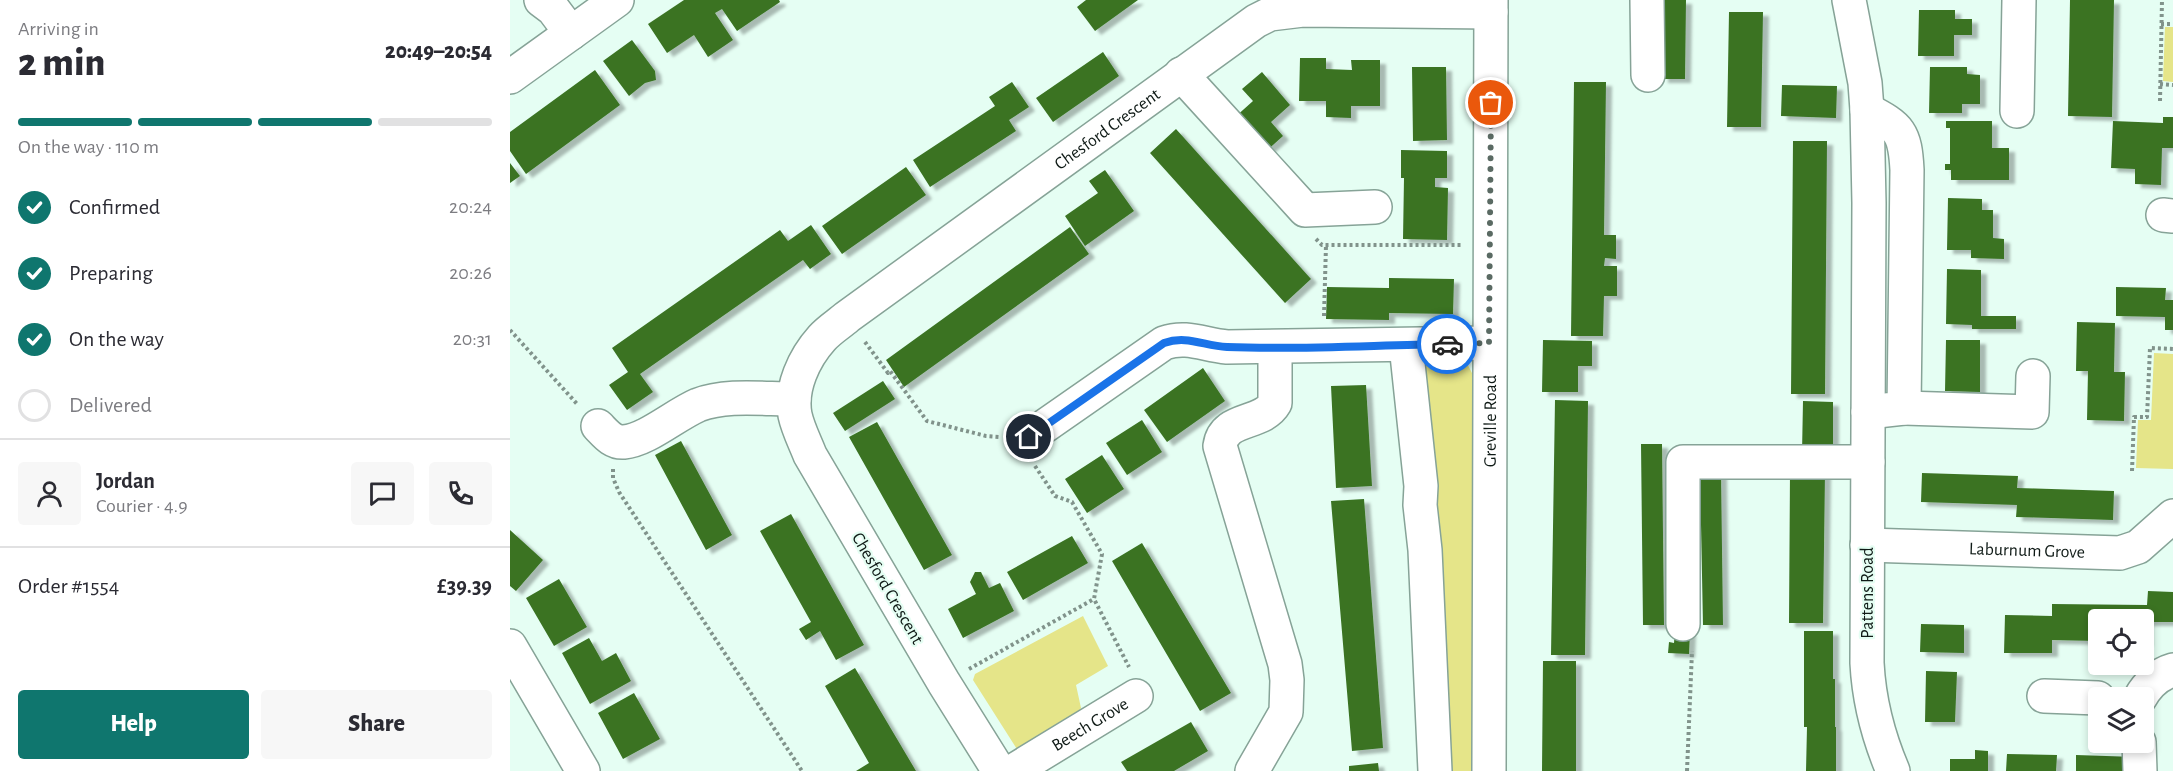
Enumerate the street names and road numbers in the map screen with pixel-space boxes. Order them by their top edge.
street label: Chesford Crescent [1051,85,1164,174]
street label: Greville Road [1482,375,1500,467]
street label: Chesford Crescent [848,530,926,648]
street label: Laburnum Grove [1969,540,2085,562]
street label: Pattens Road [1859,547,1877,639]
street label: Beech Grove [1049,695,1132,755]

